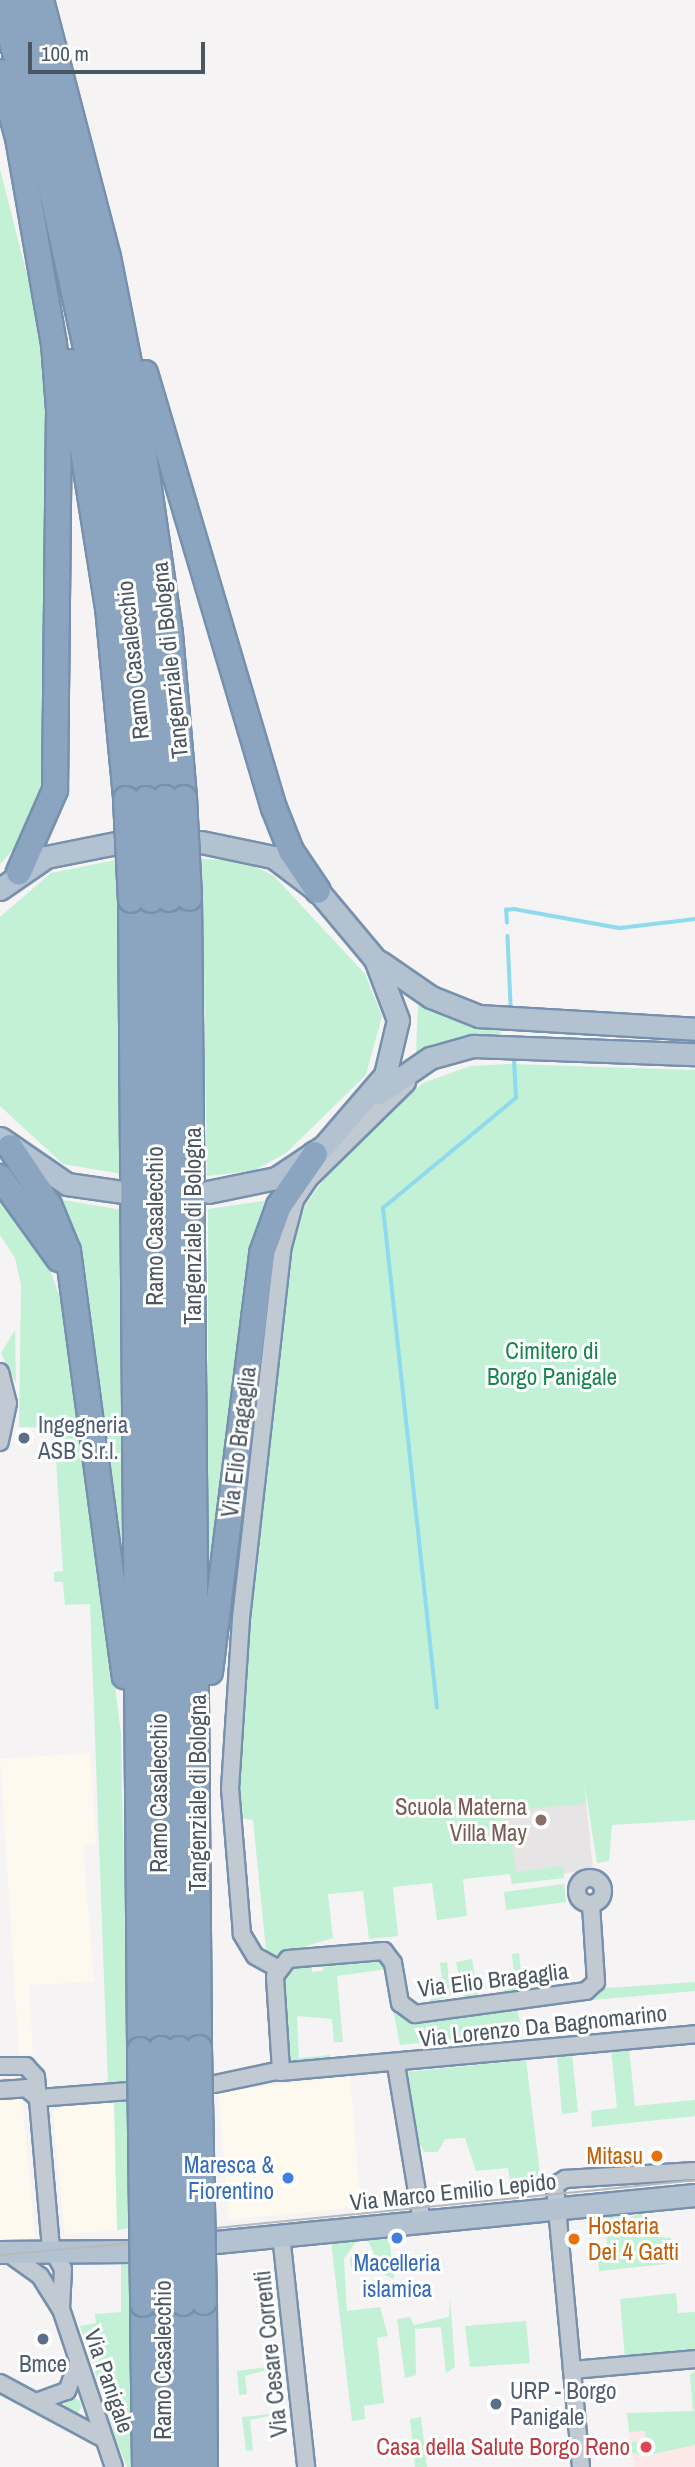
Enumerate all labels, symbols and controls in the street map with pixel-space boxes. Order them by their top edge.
scale bar [32,28,208,72]
text: 100 m [41,39,89,68]
street label: Tangenziale di Bologna [146,560,194,760]
street label: Ramo Casalecchio [111,579,155,741]
street label: Tangenziale di Bologna [179,1127,207,1325]
street label: Ramo Casalecchio [141,1146,169,1306]
park label: Cimitero di Borgo Panigale [487,1337,617,1391]
street label: Via Elio Bragaglia [216,1365,262,1519]
place label: Ingegneria ASB S.r.l. [38,1411,128,1465]
marker: Ingegneria ASB S.r.l. [16,1430,32,1446]
street label: Tangenziale di Bologna [184,1694,212,1892]
street label: Ramo Casalecchio [145,1713,173,1873]
place label: Scuola Materna Villa May [395,1793,527,1847]
marker: Scuola Materna Villa May [533,1812,549,1828]
street label: Via Elio Bragaglia [416,1957,570,2003]
street label: Via Lorenzo Da Bagnomarino [418,1999,668,2053]
place label: Mitasu [586,2142,643,2170]
marker: Mitasu [649,2148,665,2164]
place label: Maresca & Fiorentino [184,2151,274,2205]
street label: Via Marco Emilio Lepido [348,2167,558,2217]
marker: Maresca & Fiorentino [280,2170,296,2186]
place label: Hostaria Dei 4 Gatti [588,2212,679,2266]
marker: Macelleria islamica [389,2230,405,2246]
marker: Hostaria Dei 4 Gatti [566,2231,582,2247]
place label: Macelleria islamica [354,2249,440,2303]
street label: Via Cesare Correnti [249,2269,293,2439]
street label: Ramo Casalecchio [149,2280,177,2440]
street label: Via Panigale [78,2326,140,2436]
marker: Bmce [35,2331,51,2347]
place label: Bmce [19,2350,67,2378]
place label: URP - Borgo Panigale [510,2377,617,2431]
marker: URP - Borgo Panigale [488,2396,504,2412]
place label: Casa della Salute Borgo Reno [376,2433,630,2461]
marker: Casa della Salute Borgo Reno [636,2437,656,2457]

